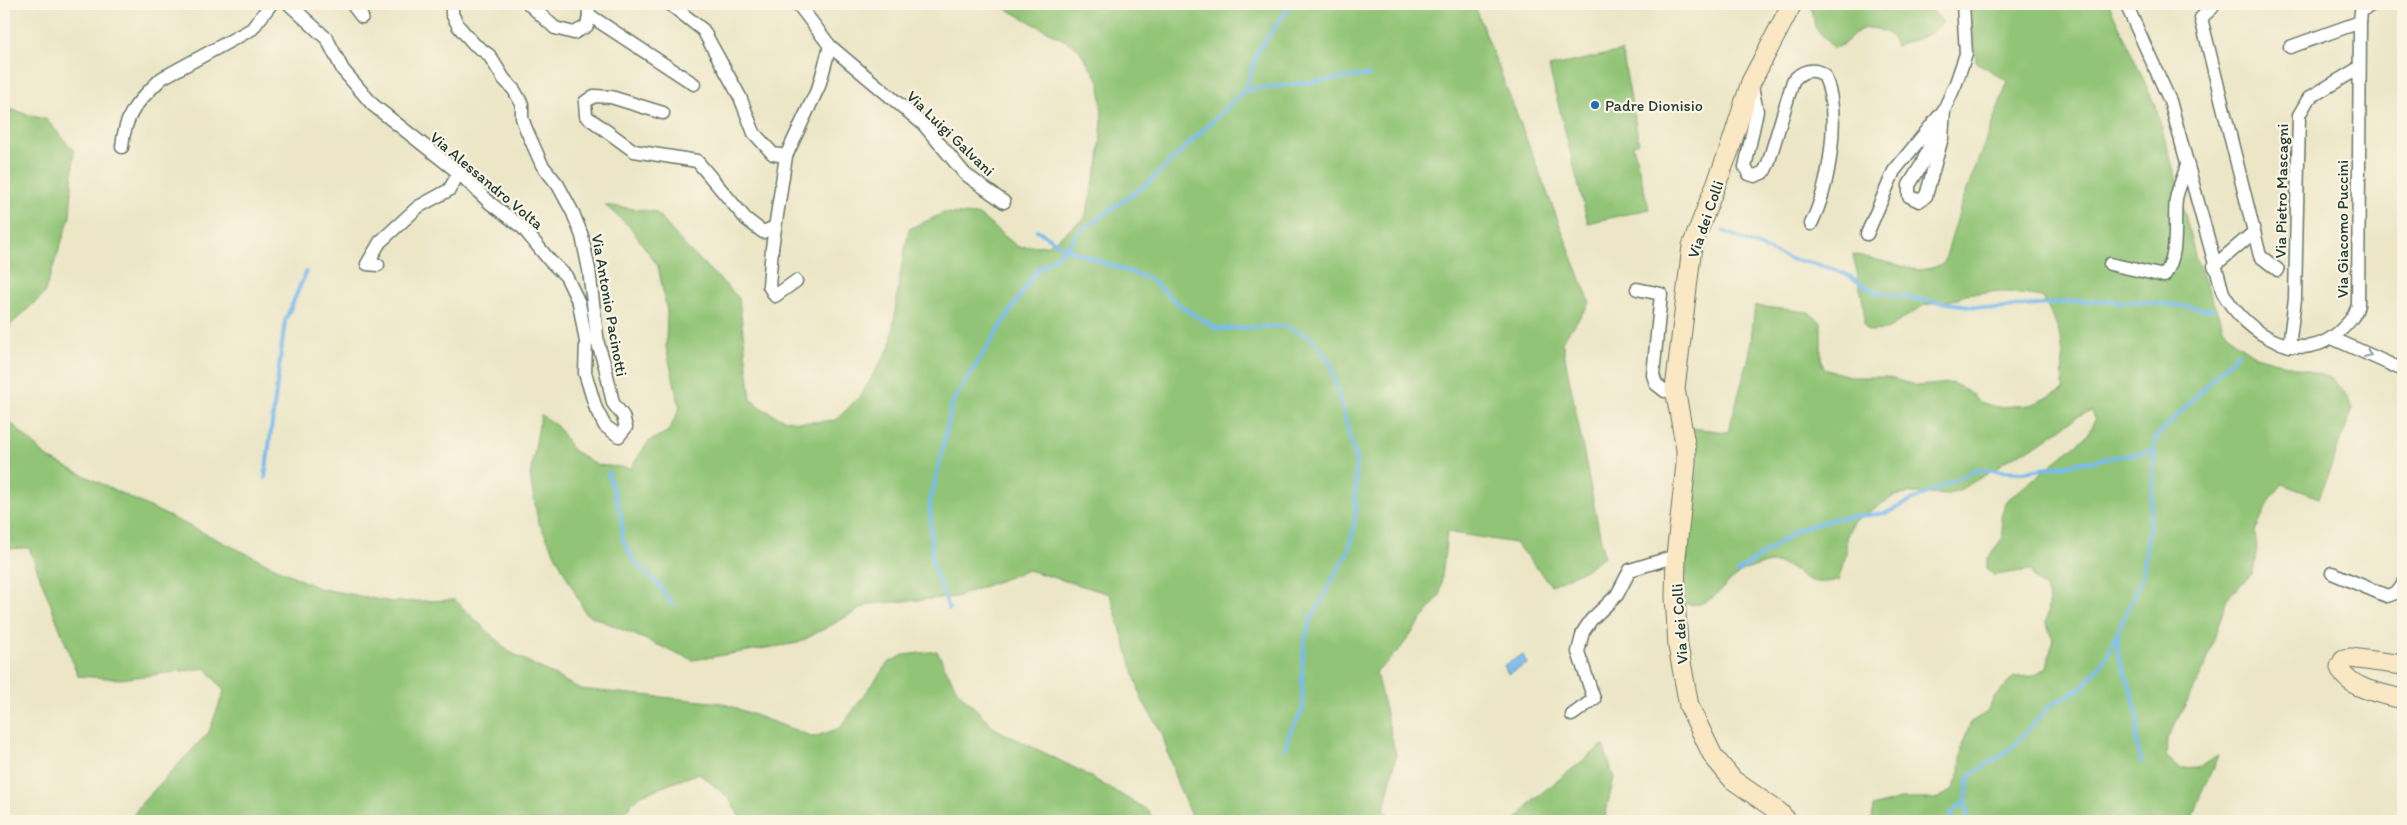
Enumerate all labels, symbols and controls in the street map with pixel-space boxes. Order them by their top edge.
street label: Via Luigi Galvani [903,87,999,180]
place label: Padre Dionisio [1605,96,1703,115]
marker: Padre Dionisio [1589,99,1601,111]
street label: Via Pietro Mascagni [2271,123,2292,259]
street label: Via Alessandro Volta [426,127,548,234]
street label: Via Giacomo Puccini [2333,160,2352,298]
street label: Via dei Colli [1683,178,1728,260]
street label: Via Antonio Pacinotti [588,232,631,378]
one-way arrow [2363,347,2372,358]
street label: Via dei Colli [1667,583,1692,665]

